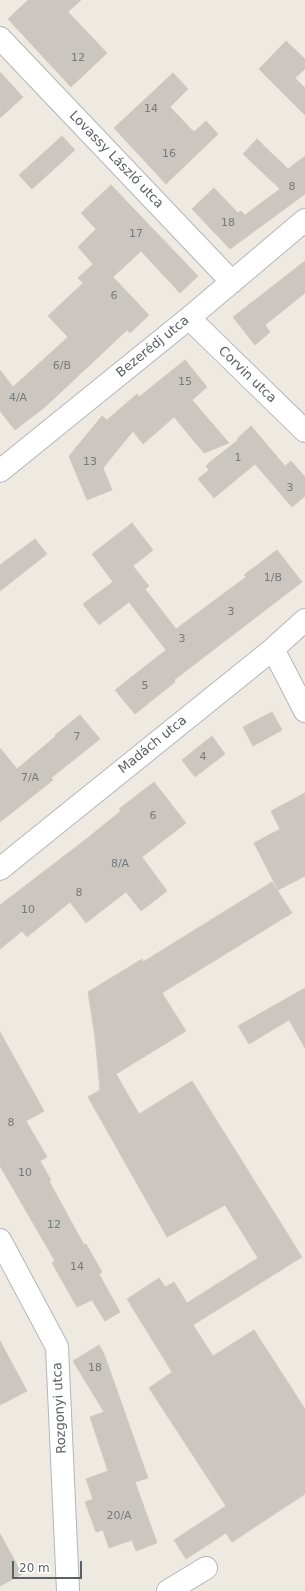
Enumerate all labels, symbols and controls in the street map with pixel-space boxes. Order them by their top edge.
house number: 12 [71,51,85,65]
house number: 14 [144,102,158,116]
street label: Lovassy László utca [66,108,166,212]
house number: 16 [162,147,176,161]
house number: 8 [289,180,295,194]
house number: 18 [221,216,235,230]
house number: 17 [129,227,143,241]
house number: 6 [111,289,117,303]
street label: Bezerédj utca [113,313,193,381]
street label: Corvin utca [215,344,279,406]
house number: 6/B [53,359,71,373]
house number: 15 [178,375,192,389]
house number: 4/A [9,391,27,405]
house number: 1 [235,451,241,465]
house number: 13 [83,455,97,469]
house number: 3 [287,481,293,495]
house number: 1/B [264,571,282,585]
house number: 3 [228,605,234,619]
house number: 3 [179,632,185,646]
house number: 5 [142,679,148,693]
street label: Madách utca [116,713,190,777]
house number: 7 [74,730,80,744]
house number: 4 [200,750,206,764]
house number: 7/A [21,771,39,785]
house number: 6 [150,809,156,823]
house number: 8/A [111,857,129,871]
house number: 8 [76,886,82,900]
house number: 10 [21,903,35,917]
house number: 8 [8,1116,14,1130]
house number: 10 [18,1166,32,1180]
house number: 12 [47,1218,61,1232]
house number: 14 [70,1260,84,1274]
house number: 18 [88,1361,102,1375]
street label: Rozgonyi utca [50,1362,70,1454]
house number: 20/A [106,1509,132,1523]
scale bar [14,1553,84,1579]
text: 20 m [19,1561,50,1575]

